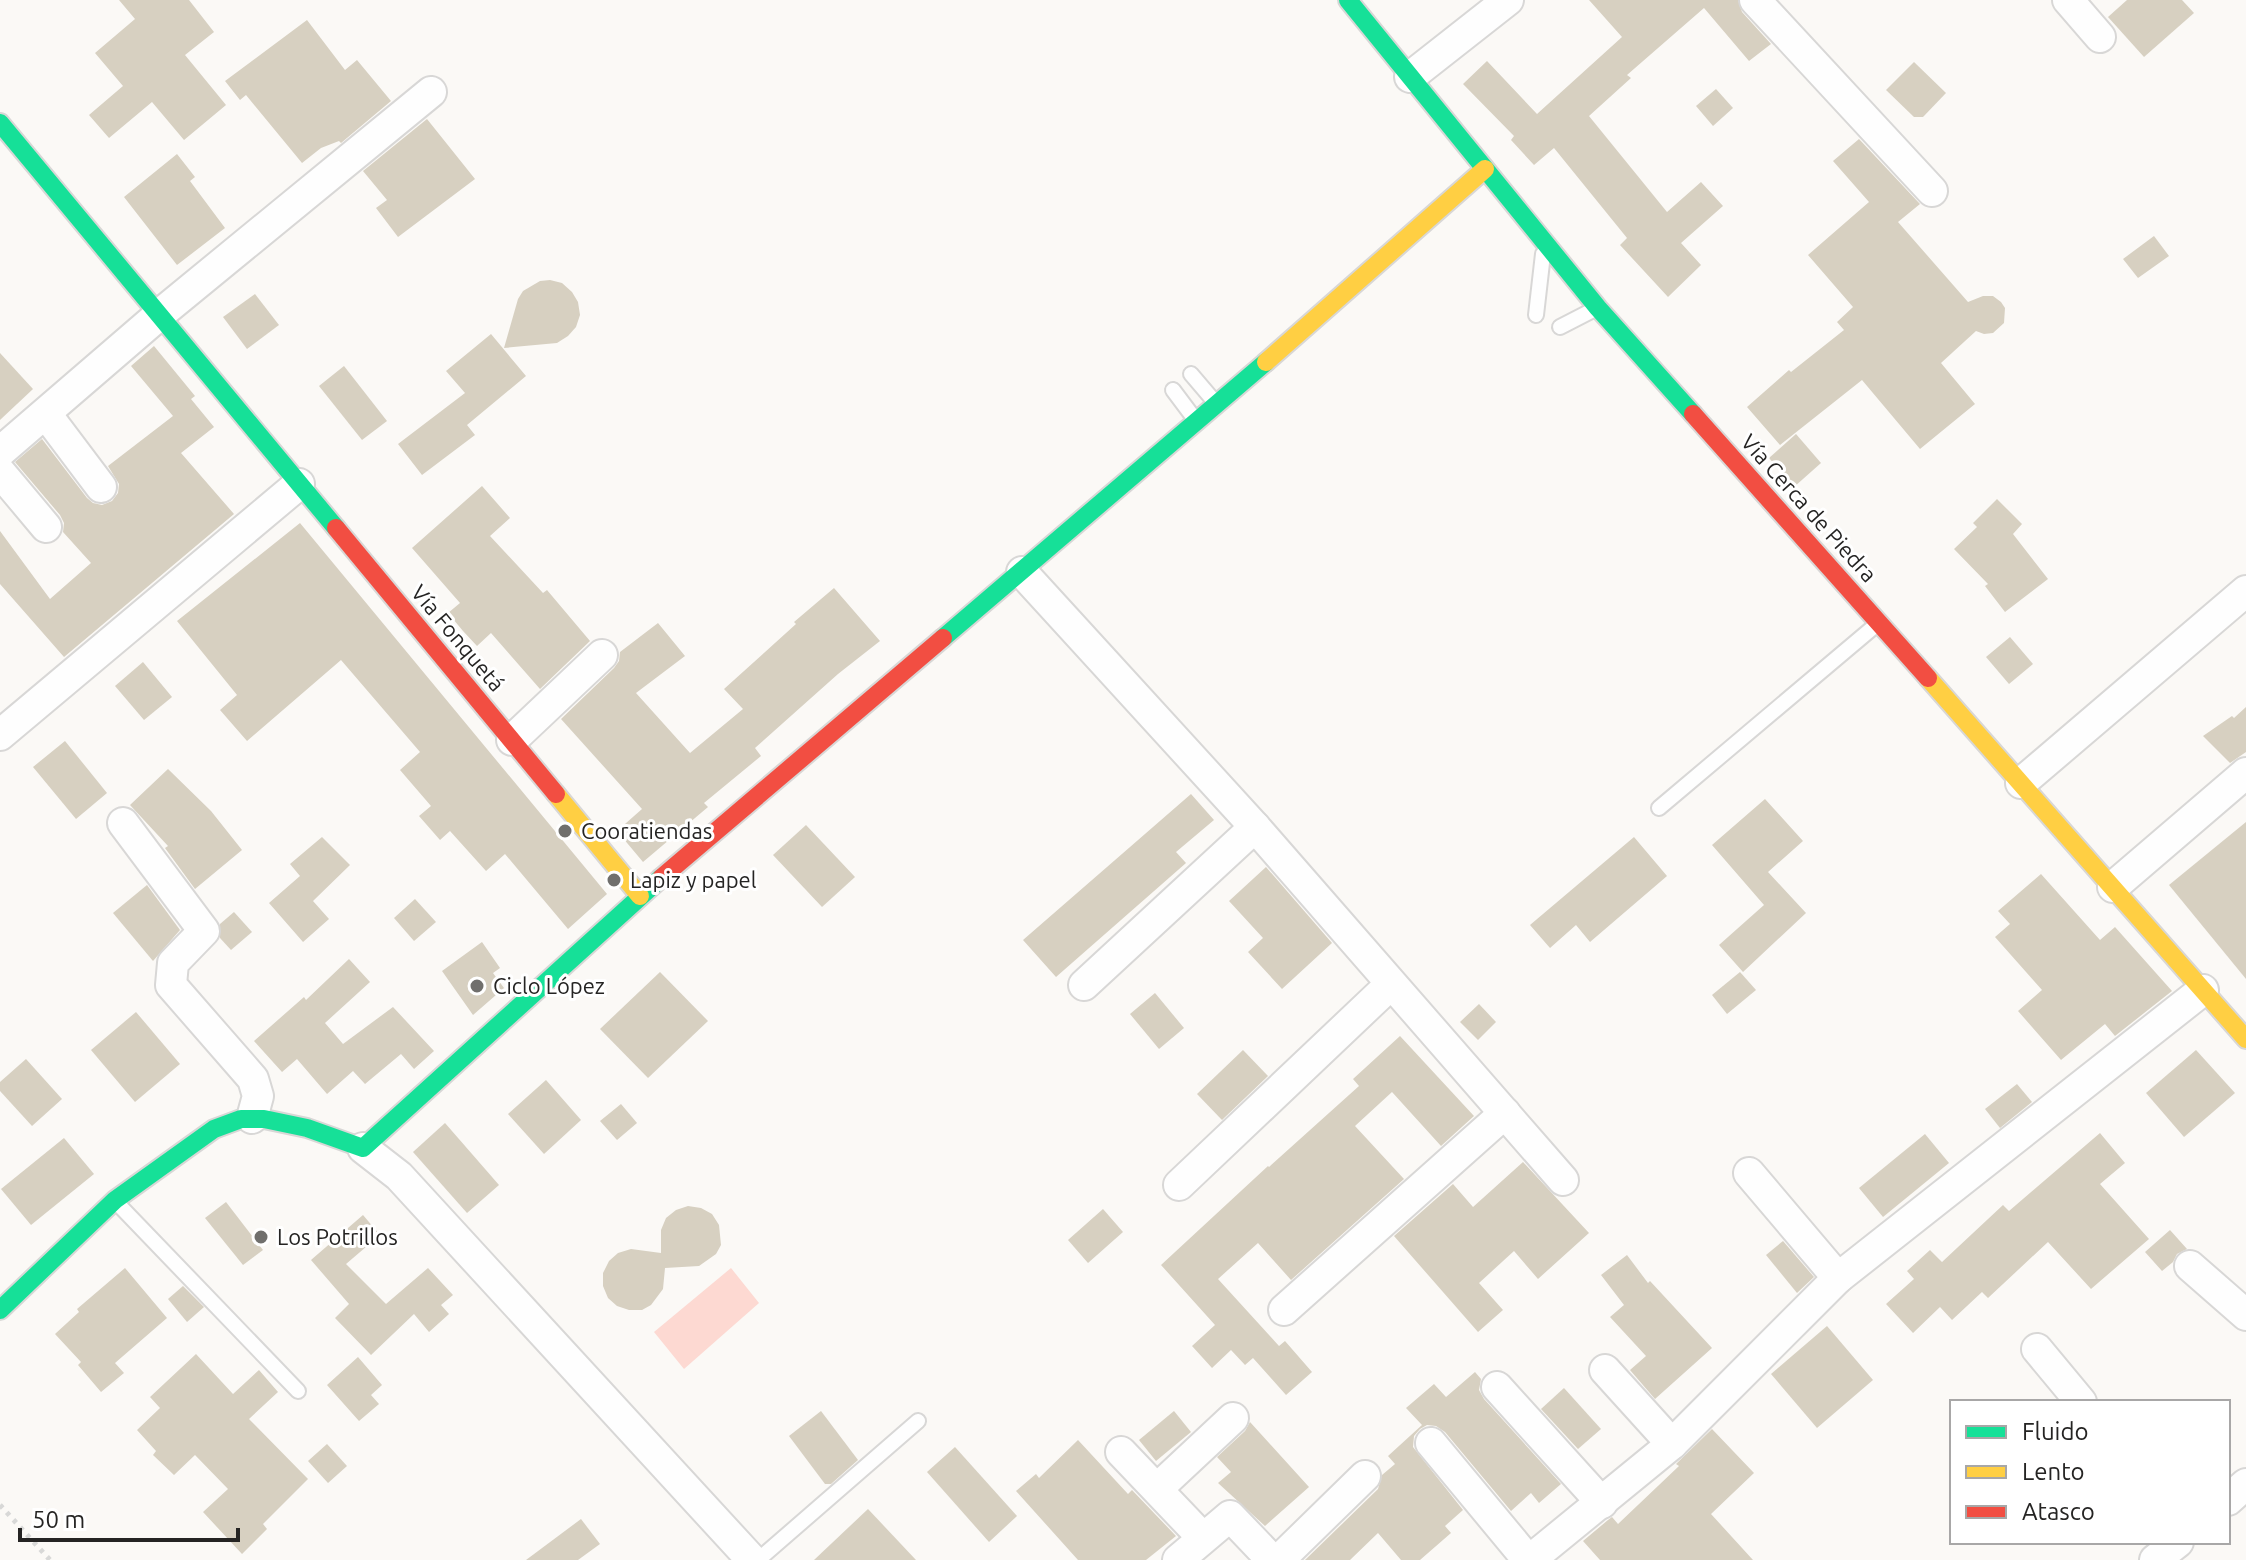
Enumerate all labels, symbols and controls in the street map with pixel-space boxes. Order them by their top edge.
street label: Vía Cerca de Piedra [1737,429,1882,587]
street label: Vía Fonquetá [407,580,510,696]
place label: Cooratiendas [581,818,712,843]
marker: Cooratiendas [556,822,574,840]
place label: Lapiz y papel [630,867,757,892]
marker: Lapiz y papel [605,871,623,889]
place label: Ciclo López [493,973,605,998]
marker: Ciclo López [468,977,486,995]
place label: Los Potrillos [277,1224,398,1249]
marker: Los Potrillos [252,1228,270,1246]
legend [1950,1400,2230,1544]
text: Fluido [2022,1418,2089,1445]
text: Lento [2022,1458,2085,1485]
scale bar [20,1492,238,1542]
text: Atasco [2022,1498,2095,1525]
text: 50 m [32,1506,85,1533]

